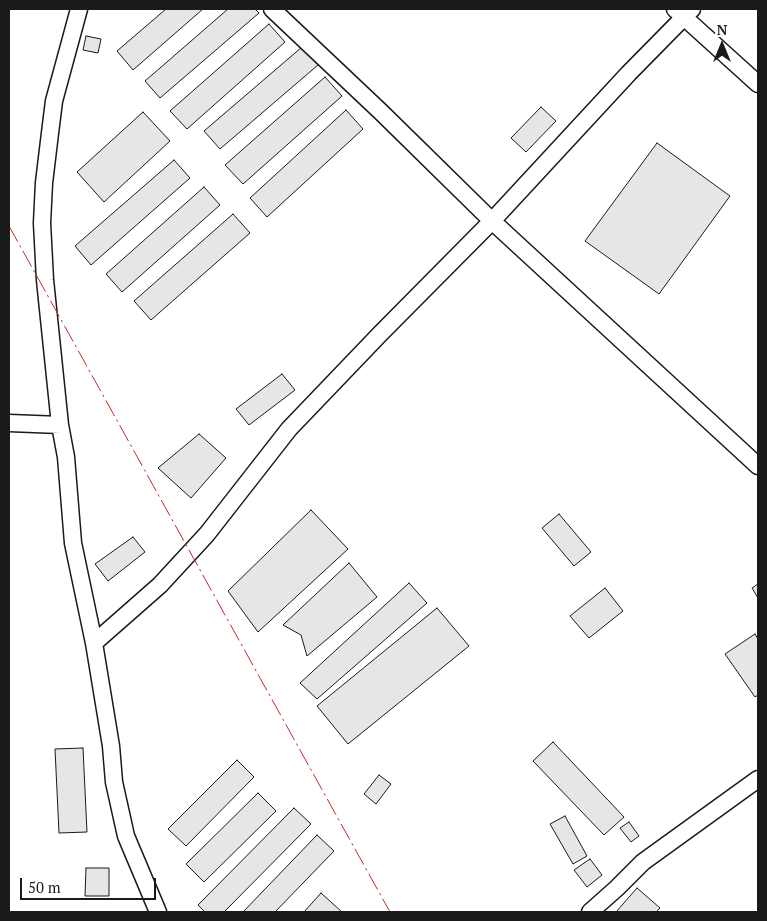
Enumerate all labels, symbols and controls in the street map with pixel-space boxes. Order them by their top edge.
north arrow [697,20,747,70]
text: N [717,20,727,39]
scale bar [22,868,159,900]
text: 50 m [28,877,61,897]

